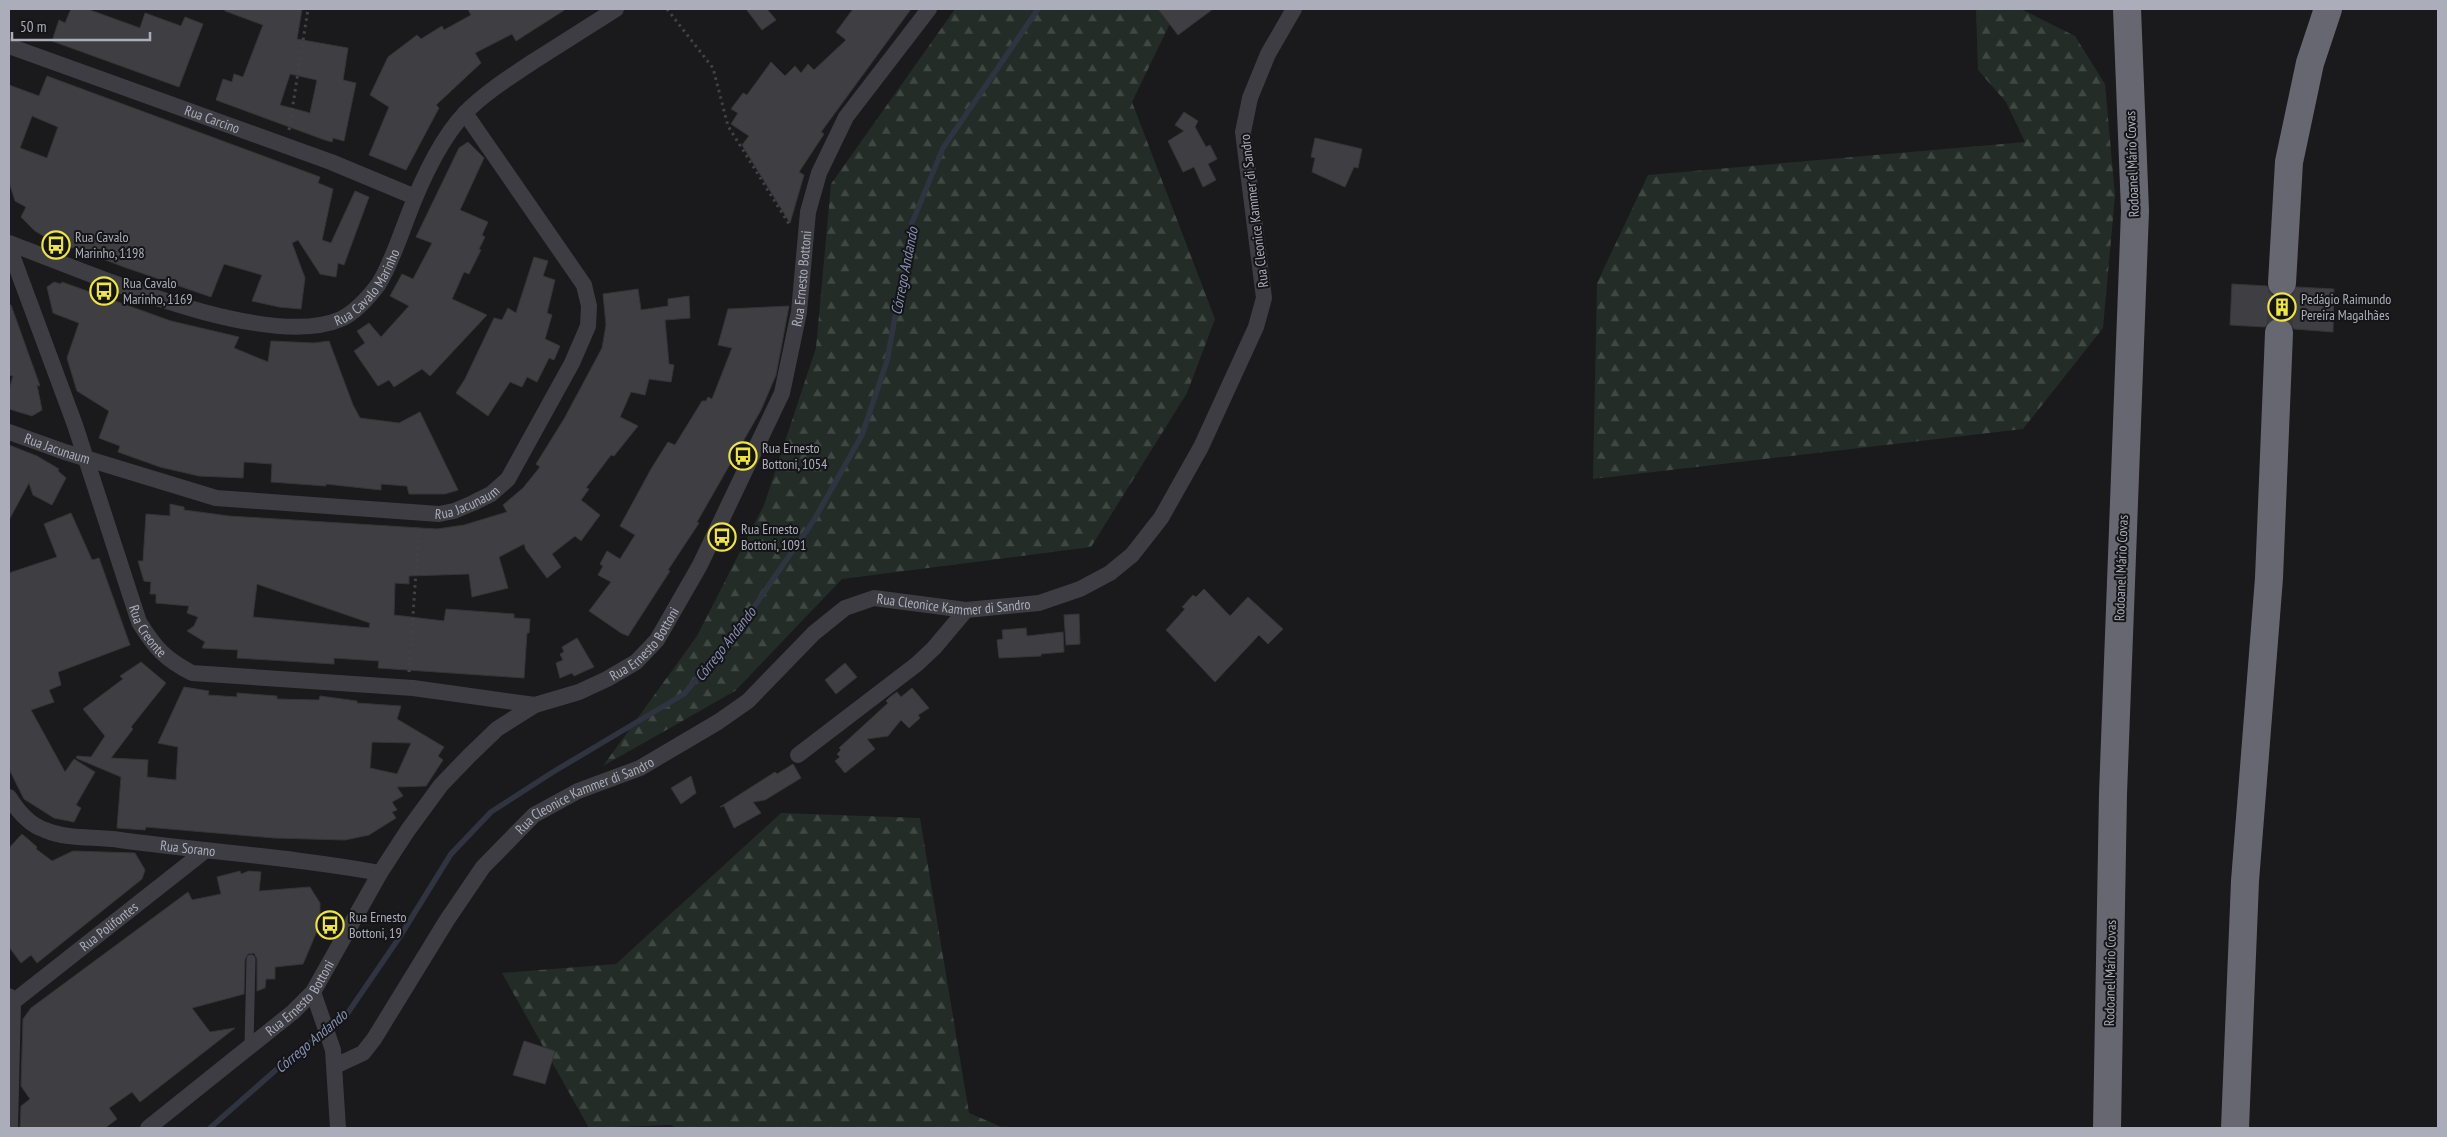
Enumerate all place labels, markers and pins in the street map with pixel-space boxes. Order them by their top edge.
place label: Rua Cavalo Marinho, 1198 [75,228,145,262]
bus stop icon: Rua Cavalo Marinho, 1198 [41,230,71,260]
place label: Rua Cavalo Marinho, 1169 [123,274,193,308]
bus stop icon: Rua Cavalo Marinho, 1169 [89,276,119,306]
place label: Pedágio Raimundo Pereira Magalhães [2301,290,2391,324]
building icon: Pedágio Raimundo Pereira Magalhães [2267,292,2297,322]
place label: Rua Ernesto Bottoni, 1054 [762,439,828,473]
bus stop icon: Rua Ernesto Bottoni, 1054 [728,441,758,471]
place label: Rua Ernesto Bottoni, 1091 [741,520,806,554]
bus stop icon: Rua Ernesto Bottoni, 1091 [707,522,737,552]
place label: Rua Ernesto Bottoni, 19 [349,908,407,942]
bus stop icon: Rua Ernesto Bottoni, 19 [315,910,345,940]

